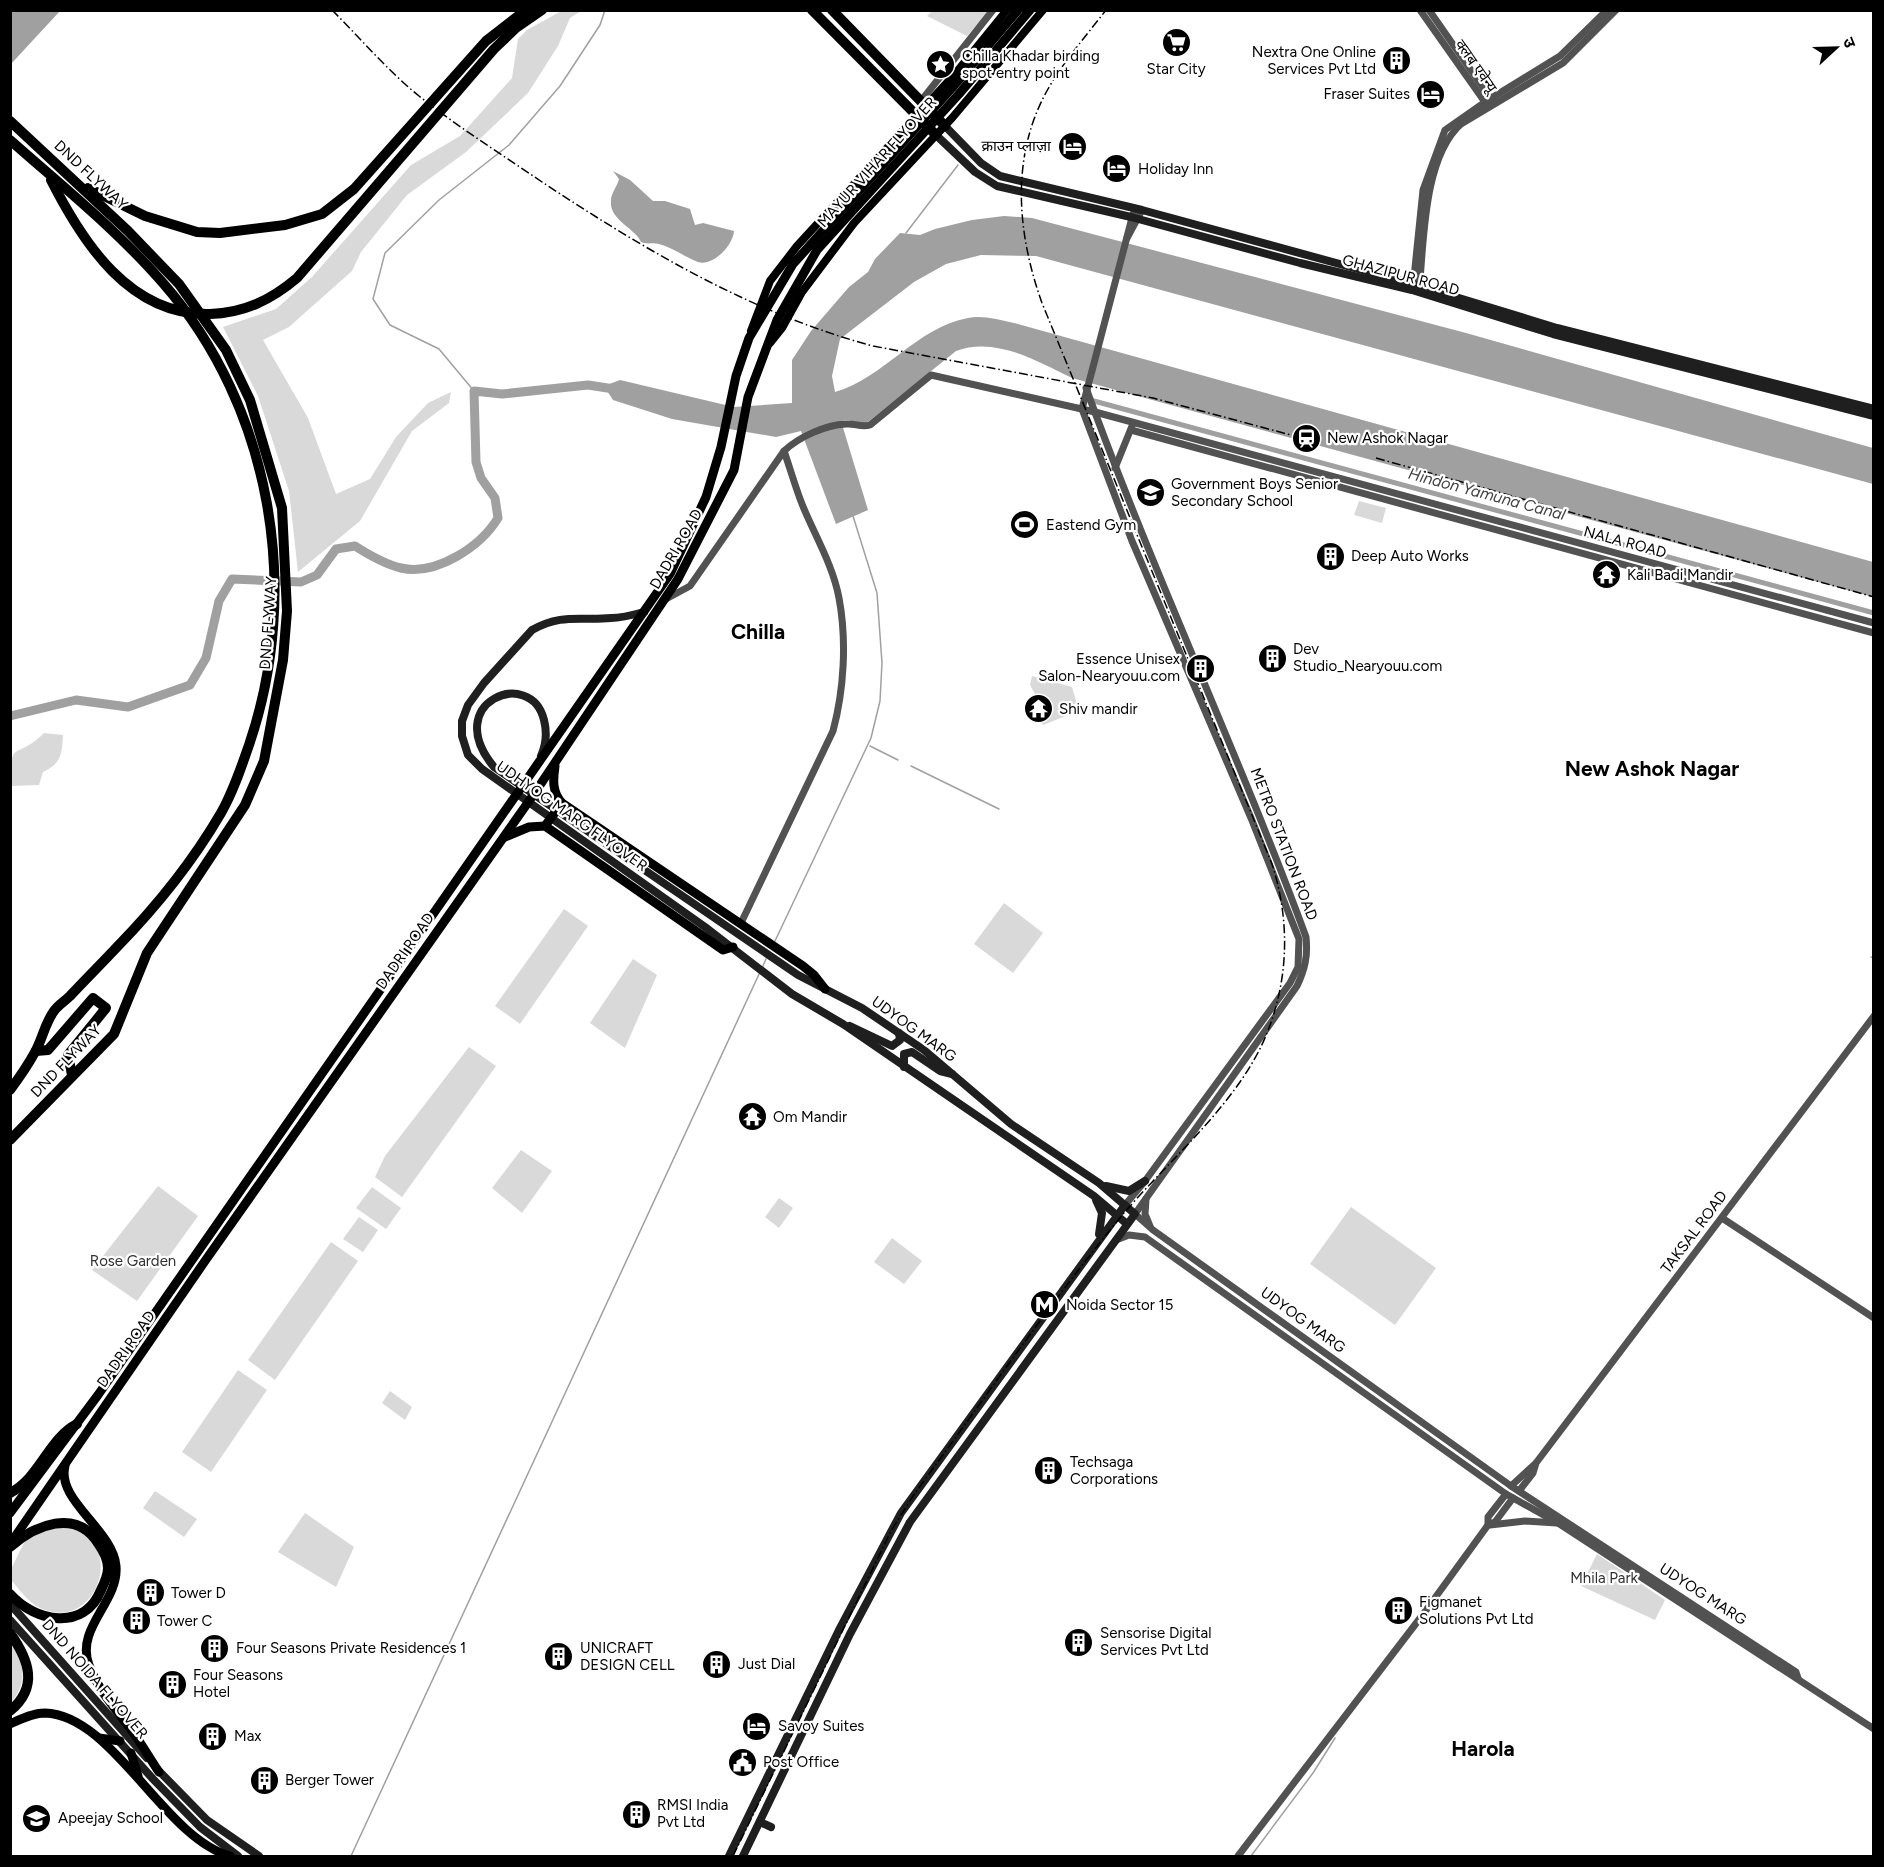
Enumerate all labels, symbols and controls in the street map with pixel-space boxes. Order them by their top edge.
north arrow [1806,18,1866,78]
supermarket icon: Star City [1160,26,1192,58]
text: उ [1839,35,1860,51]
street label: क्लब एवेन्यू [1450,36,1502,98]
place label: Nextra One Online Services Pvt Ltd [1252,43,1376,78]
building icon: Nextra One Online Services Pvt Ltd [1381,45,1413,77]
place label: Chilla Khadar birding spot entry point [962,47,1100,82]
place icon: Chilla Khadar birding spot entry point [925,49,957,81]
place label: Star City [1146,60,1206,78]
hotel icon: Fraser Suites [1415,78,1447,110]
place label: Fraser Suites [1323,85,1410,103]
street label: MAYUR VIHAR FLYOVER [814,93,940,231]
hotel icon: क्राउन प्लाज़ा [1056,130,1088,162]
street label: DND FLYWAY [51,136,131,214]
place label: क्राउन प्लाज़ा [981,137,1052,155]
hotel icon: Holiday Inn [1101,153,1133,185]
place label: Holiday Inn [1138,160,1213,178]
street label: GHAZIPUR ROAD [1341,251,1461,299]
station icon: New Ashok Nagar [1290,422,1322,454]
place label: New Ashok Nagar [1327,429,1448,447]
water label: Hindon Yamuna Canal [1406,464,1568,524]
place label: Government Boys Senior Secondary School [1171,475,1338,510]
school or university icon: Government Boys Senior Secondary School [1134,477,1166,509]
street label: DADRI ROAD [646,506,706,592]
sports icon: Eastend Gym [1009,509,1041,541]
place label: Eastend Gym [1046,516,1136,534]
street label: NALA ROAD [1582,522,1668,562]
building icon: Deep Auto Works [1314,540,1346,572]
place label: Deep Auto Works [1351,547,1469,565]
temple icon: Kali Badi Mandir [1590,559,1622,591]
place label: Kali Badi Mandir [1627,566,1733,584]
street label: DND FLYWAY [256,576,280,670]
district label: Chilla [731,619,785,644]
place label: Dev Studio_Nearyouu.com [1293,640,1442,675]
building icon: Dev Studio_Nearyouu.com [1256,642,1288,674]
place label: Essence Unisex Salon-Nearyouu.com [1038,650,1180,685]
building icon: Essence Unisex Salon-Nearyouu.com [1185,652,1217,684]
temple icon: Shiv mandir [1022,693,1054,725]
place label: Shiv mandir [1059,700,1138,718]
district label: New Ashok Nagar [1565,756,1739,781]
street label: UDHYOG MARG FLYOVER [493,757,651,875]
street label: METRO STATION ROAD [1247,765,1321,923]
street label: DADRI ROAD [372,909,438,993]
street label: UDYOG MARG [868,992,960,1066]
street label: DND FLYWAY [27,1021,105,1101]
temple icon: Om Mandir [736,1101,768,1133]
place label: Om Mandir [773,1108,847,1126]
street label: TAKSAL ROAD [1657,1187,1731,1277]
park label: Rose Garden [90,1252,176,1270]
street label: UDYOG MARG [1257,1283,1349,1357]
metro station icon: Noida Sector 15 [1029,1289,1061,1321]
place label: Noida Sector 15 [1066,1296,1173,1314]
street label: DADRI ROAD [93,1307,159,1391]
place label: Techsaga Corporations [1070,1453,1158,1488]
building icon: Techsaga Corporations [1033,1455,1065,1487]
street label: UDYOG MARG [1656,1559,1750,1629]
park label: Mhila Park [1570,1569,1639,1587]
building icon: Tower D [134,1577,166,1609]
place label: Tower D [171,1584,226,1602]
place label: Figmanet Solutions Pvt Ltd [1419,1593,1534,1628]
building icon: Figmanet Solutions Pvt Ltd [1382,1595,1414,1627]
building icon: Tower C [120,1605,152,1637]
place label: Tower C [157,1612,212,1630]
street label: DND NOIDA FLYOVER [38,1616,152,1742]
place label: Sensorise Digital Services Pvt Ltd [1100,1624,1212,1659]
building icon: Sensorise Digital Services Pvt Ltd [1063,1626,1095,1658]
building icon: Four Seasons Private Residences 1 [199,1632,231,1664]
place label: Four Seasons Private Residences 1 [236,1639,466,1657]
place label: UNICRAFT DESIGN CELL [580,1639,675,1674]
building icon: UNICRAFT DESIGN CELL [543,1641,575,1673]
building icon: Just Dial [701,1648,733,1680]
place label: Just Dial [738,1655,795,1673]
place label: Four Seasons Hotel [193,1666,283,1701]
building icon: Four Seasons Hotel [156,1668,188,1700]
hotel icon: Savoy Suites [741,1710,773,1742]
place label: Savoy Suites [778,1717,864,1735]
building icon: Max [197,1720,229,1752]
place label: Max [234,1727,261,1745]
district label: Harola [1451,1736,1515,1761]
public building icon: Post Office [726,1746,758,1778]
place label: Post Office [763,1753,839,1771]
building icon: Berger Tower [248,1764,280,1796]
place label: Berger Tower [285,1771,374,1789]
place label: RMSI India Pvt Ltd [657,1796,728,1831]
building icon: RMSI India Pvt Ltd [620,1798,652,1830]
school or university icon: Apeejay School [21,1802,53,1834]
place label: Apeejay School [58,1809,163,1827]

